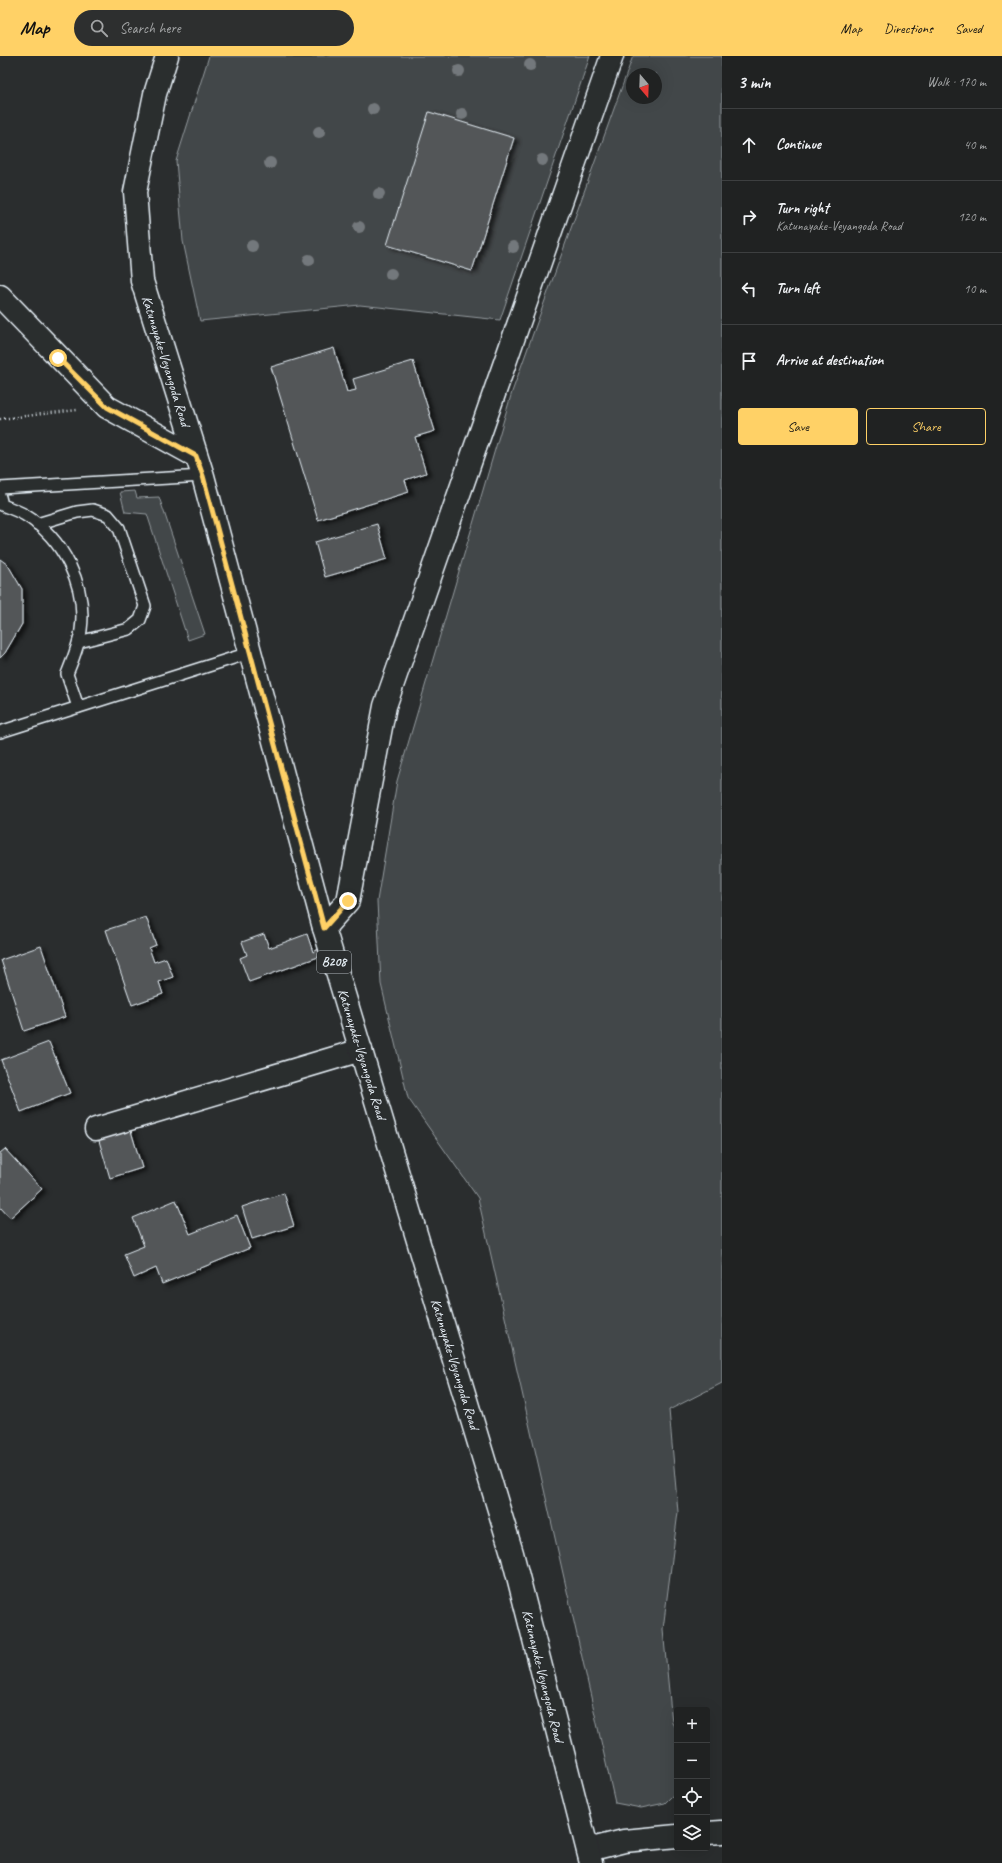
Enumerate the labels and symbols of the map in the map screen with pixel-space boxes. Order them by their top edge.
north arrow [626,68,662,104]
street label: Katunayake-Veyangoda Road [138,294,195,431]
route start [49,349,67,367]
route end [339,892,357,910]
road number: B208 [317,951,351,973]
street label: Katunayake-Veyangoda Road [334,987,391,1124]
street label: Katunayake-Veyangoda Road [427,1297,484,1434]
street label: Katunayake-Veyangoda Road [518,1608,568,1746]

